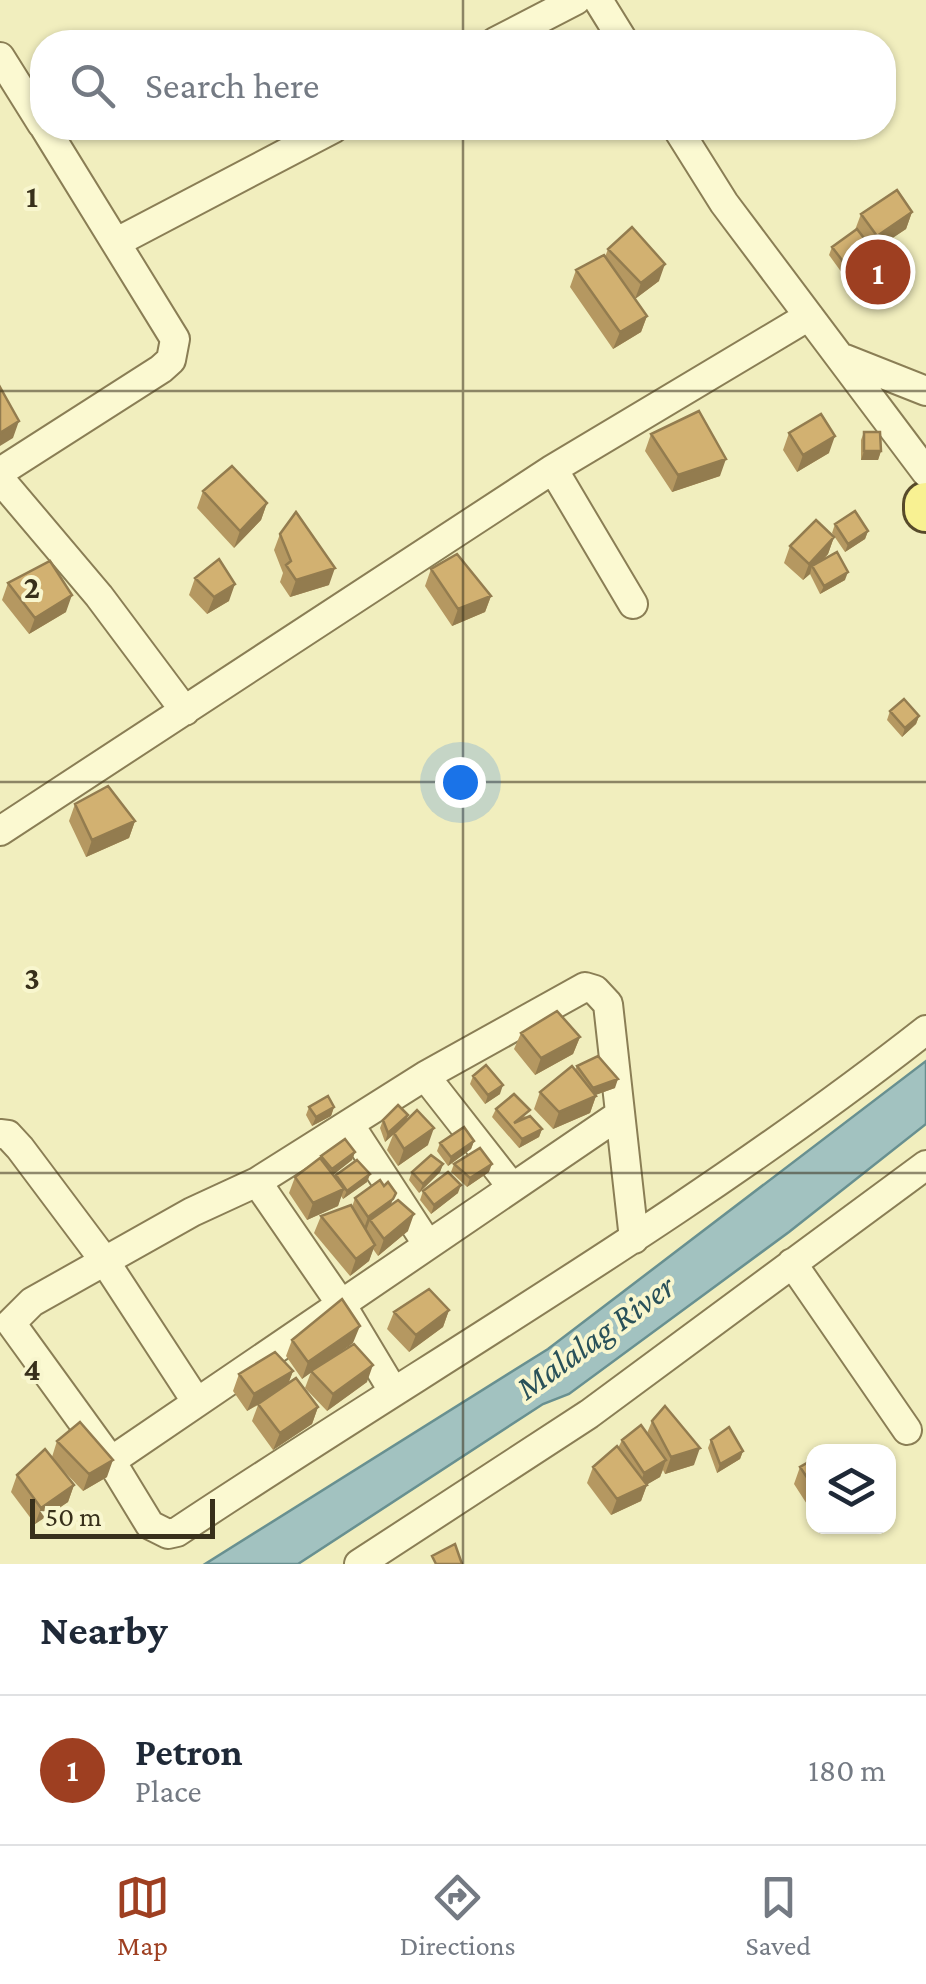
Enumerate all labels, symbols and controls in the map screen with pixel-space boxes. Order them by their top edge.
search box [30,30,896,140]
icon: search [65,58,120,113]
text: Search here [145,64,319,106]
text: 1 [26,178,38,214]
pin: 1 [846,234,910,310]
text: 2 [24,569,40,605]
your location [435,757,486,808]
text: 3 [24,960,40,996]
water label: Malalag River [507,1265,683,1408]
text: 4 [23,1351,41,1387]
map controls [806,1444,896,1534]
button: layers [806,1444,896,1534]
scale bar [30,1494,215,1538]
text: 50 m [45,1501,102,1532]
text: Nearby [40,1606,168,1653]
text: Petron [135,1731,243,1773]
text: 1 [67,1752,78,1788]
text: 180 m [808,1752,886,1788]
text: Place [135,1773,201,1809]
tab: Map [115,1870,170,1961]
tab: Directions [400,1870,516,1961]
tab: Saved [745,1870,811,1961]

